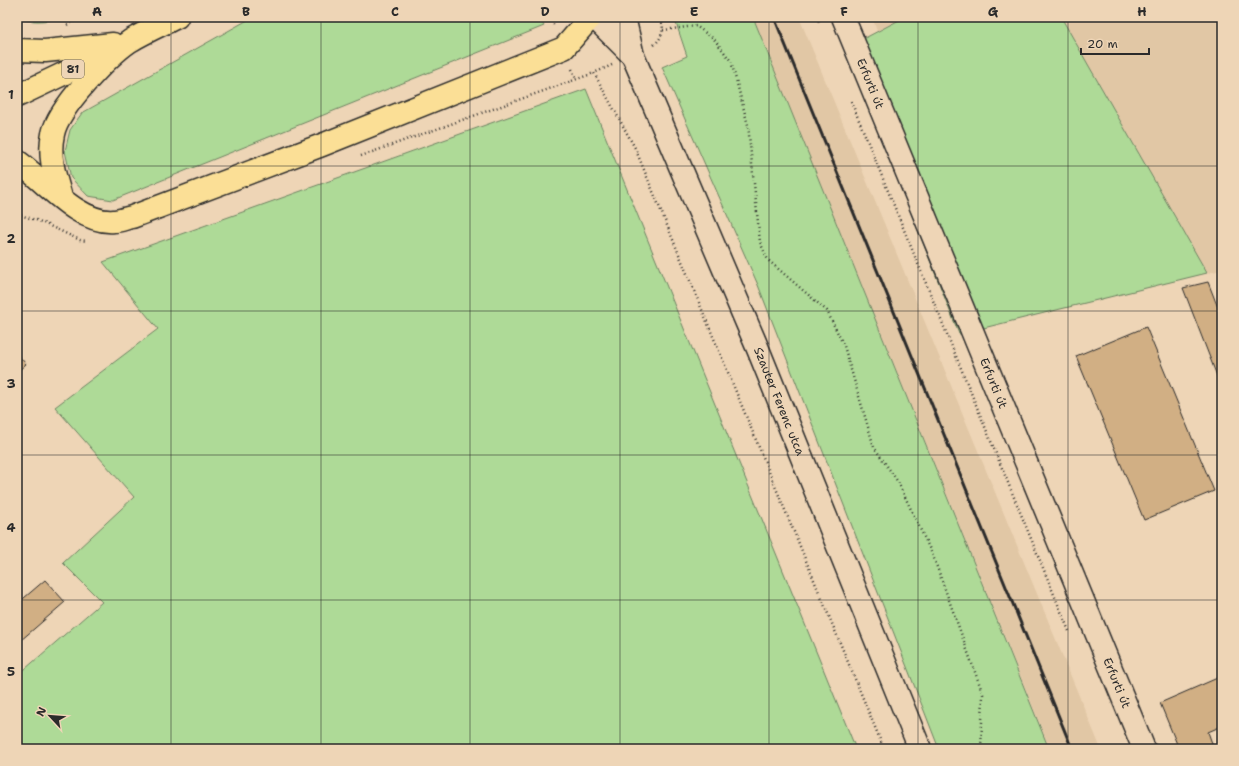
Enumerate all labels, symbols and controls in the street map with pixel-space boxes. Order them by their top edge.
text: A [92,3,102,20]
text: B [242,3,250,20]
text: C [391,3,399,20]
text: D [540,3,550,20]
text: E [690,3,699,20]
text: F [840,3,848,20]
text: G [988,3,999,20]
text: H [1137,3,1147,20]
scale bar [1081,30,1149,56]
text: 20 m [1087,36,1118,52]
street label: Erfurti út [853,56,888,111]
road number: 81 [62,60,84,78]
text: 1 [8,86,14,103]
text: 2 [6,230,16,247]
street label: Szauter Ferenc utca [750,345,809,458]
street label: Erfurti út [976,355,1011,411]
text: 3 [6,375,16,392]
text: 4 [6,519,16,536]
street label: Erfurti út [1099,655,1134,711]
text: 5 [7,663,15,680]
north arrow [30,696,70,736]
text: N [33,704,50,719]

